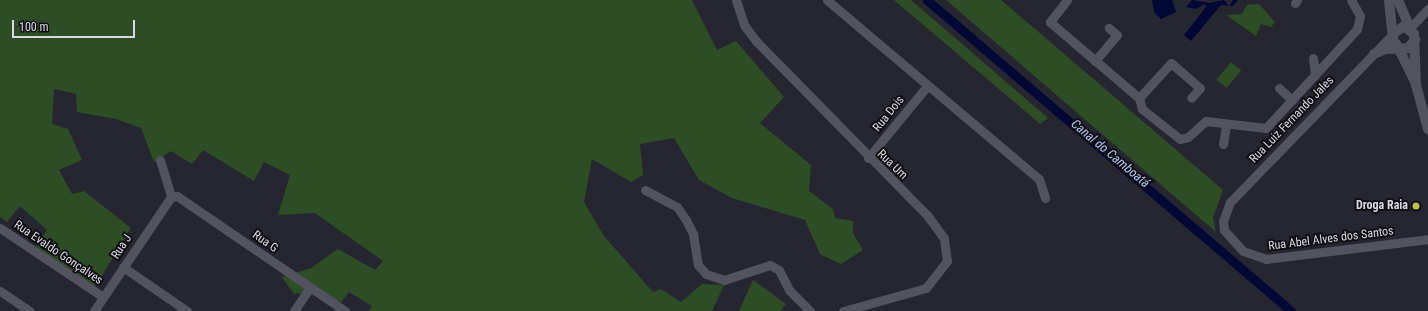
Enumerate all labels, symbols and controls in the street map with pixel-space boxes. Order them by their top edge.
scale bar [14,12,137,38]
text: 100 m [19,20,49,34]
street label: Rua Luiz Fernando Jales [1247,74,1337,166]
street label: Rua Dois [870,93,908,135]
water label: Canal do Camboatá [1068,117,1152,191]
street label: Rua Um [874,147,910,183]
place label: Droga Raia [1356,199,1408,213]
marker: Droga Raia [1411,201,1421,211]
street label: Rua Evaldo Gonçalves [11,218,105,288]
street label: Rua Abel Alves dos Santos [1268,224,1394,254]
street label: Rua G [249,228,281,256]
street label: Rua J [109,232,135,262]

